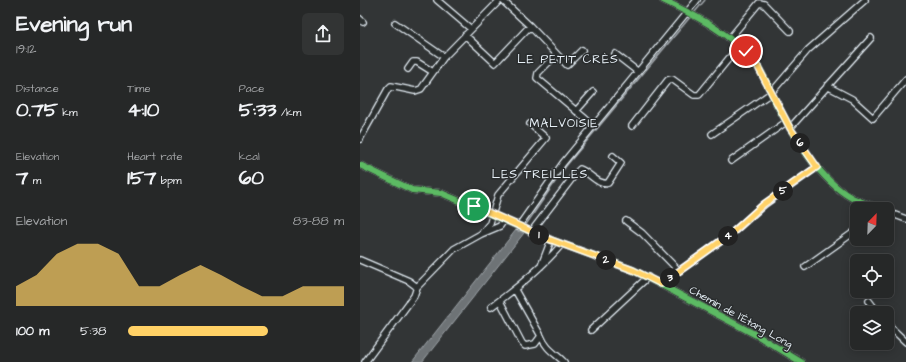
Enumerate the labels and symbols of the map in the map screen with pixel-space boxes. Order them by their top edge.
pin [729,34,763,68]
district label: LE PETIT CRÈS [517,51,619,68]
district label: MALVOISIE [530,115,598,132]
pin: 6 [790,133,810,153]
district label: LES TREILLES [492,166,588,183]
pin: 5 [773,181,793,201]
pin [457,189,491,223]
north arrow [850,202,894,246]
pin: 1 [529,225,549,245]
pin: 4 [718,226,738,246]
pin: 2 [596,250,616,270]
pin: 3 [660,268,680,288]
street label: Chemin de l'Étang Long [686,282,796,353]

